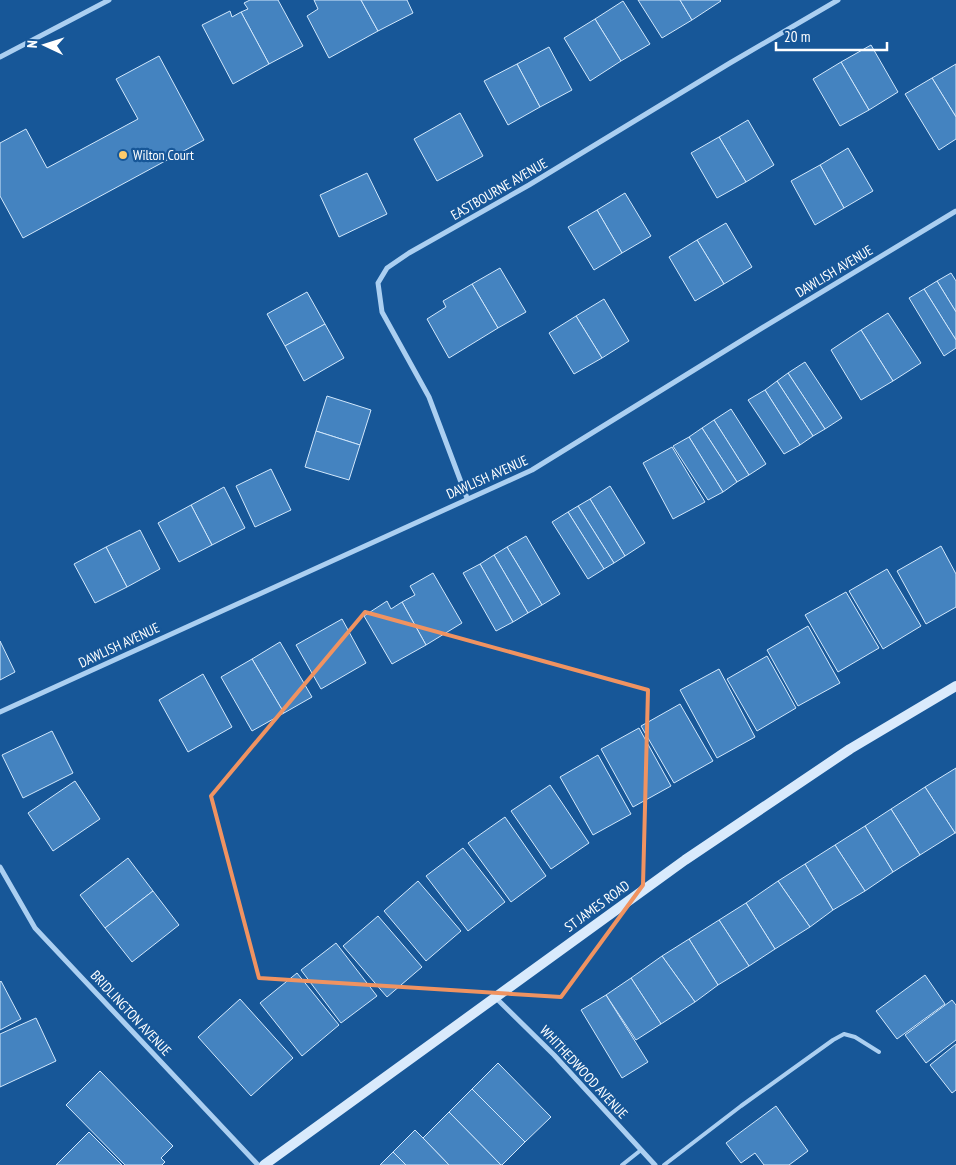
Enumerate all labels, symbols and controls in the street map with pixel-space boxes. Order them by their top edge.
north arrow [20,20,70,70]
scale bar [776,20,887,52]
text: 20 m [784,27,810,46]
text: N [23,40,41,48]
place label: Wilton Court [133,146,194,164]
marker: Wilton Court [117,149,129,161]
street label: EASTBOURNE AVENUE [447,154,551,224]
street label: DAWLISH AVENUE [792,241,876,301]
street label: DAWLISH AVENUE [443,451,531,503]
street label: DAWLISH AVENUE [76,618,162,672]
street label: ST JAMES ROAD [561,876,633,936]
street label: BRIDLINGTON AVENUE [87,967,175,1059]
street label: WHITHEDWOOD AVENUE [536,1022,632,1122]

